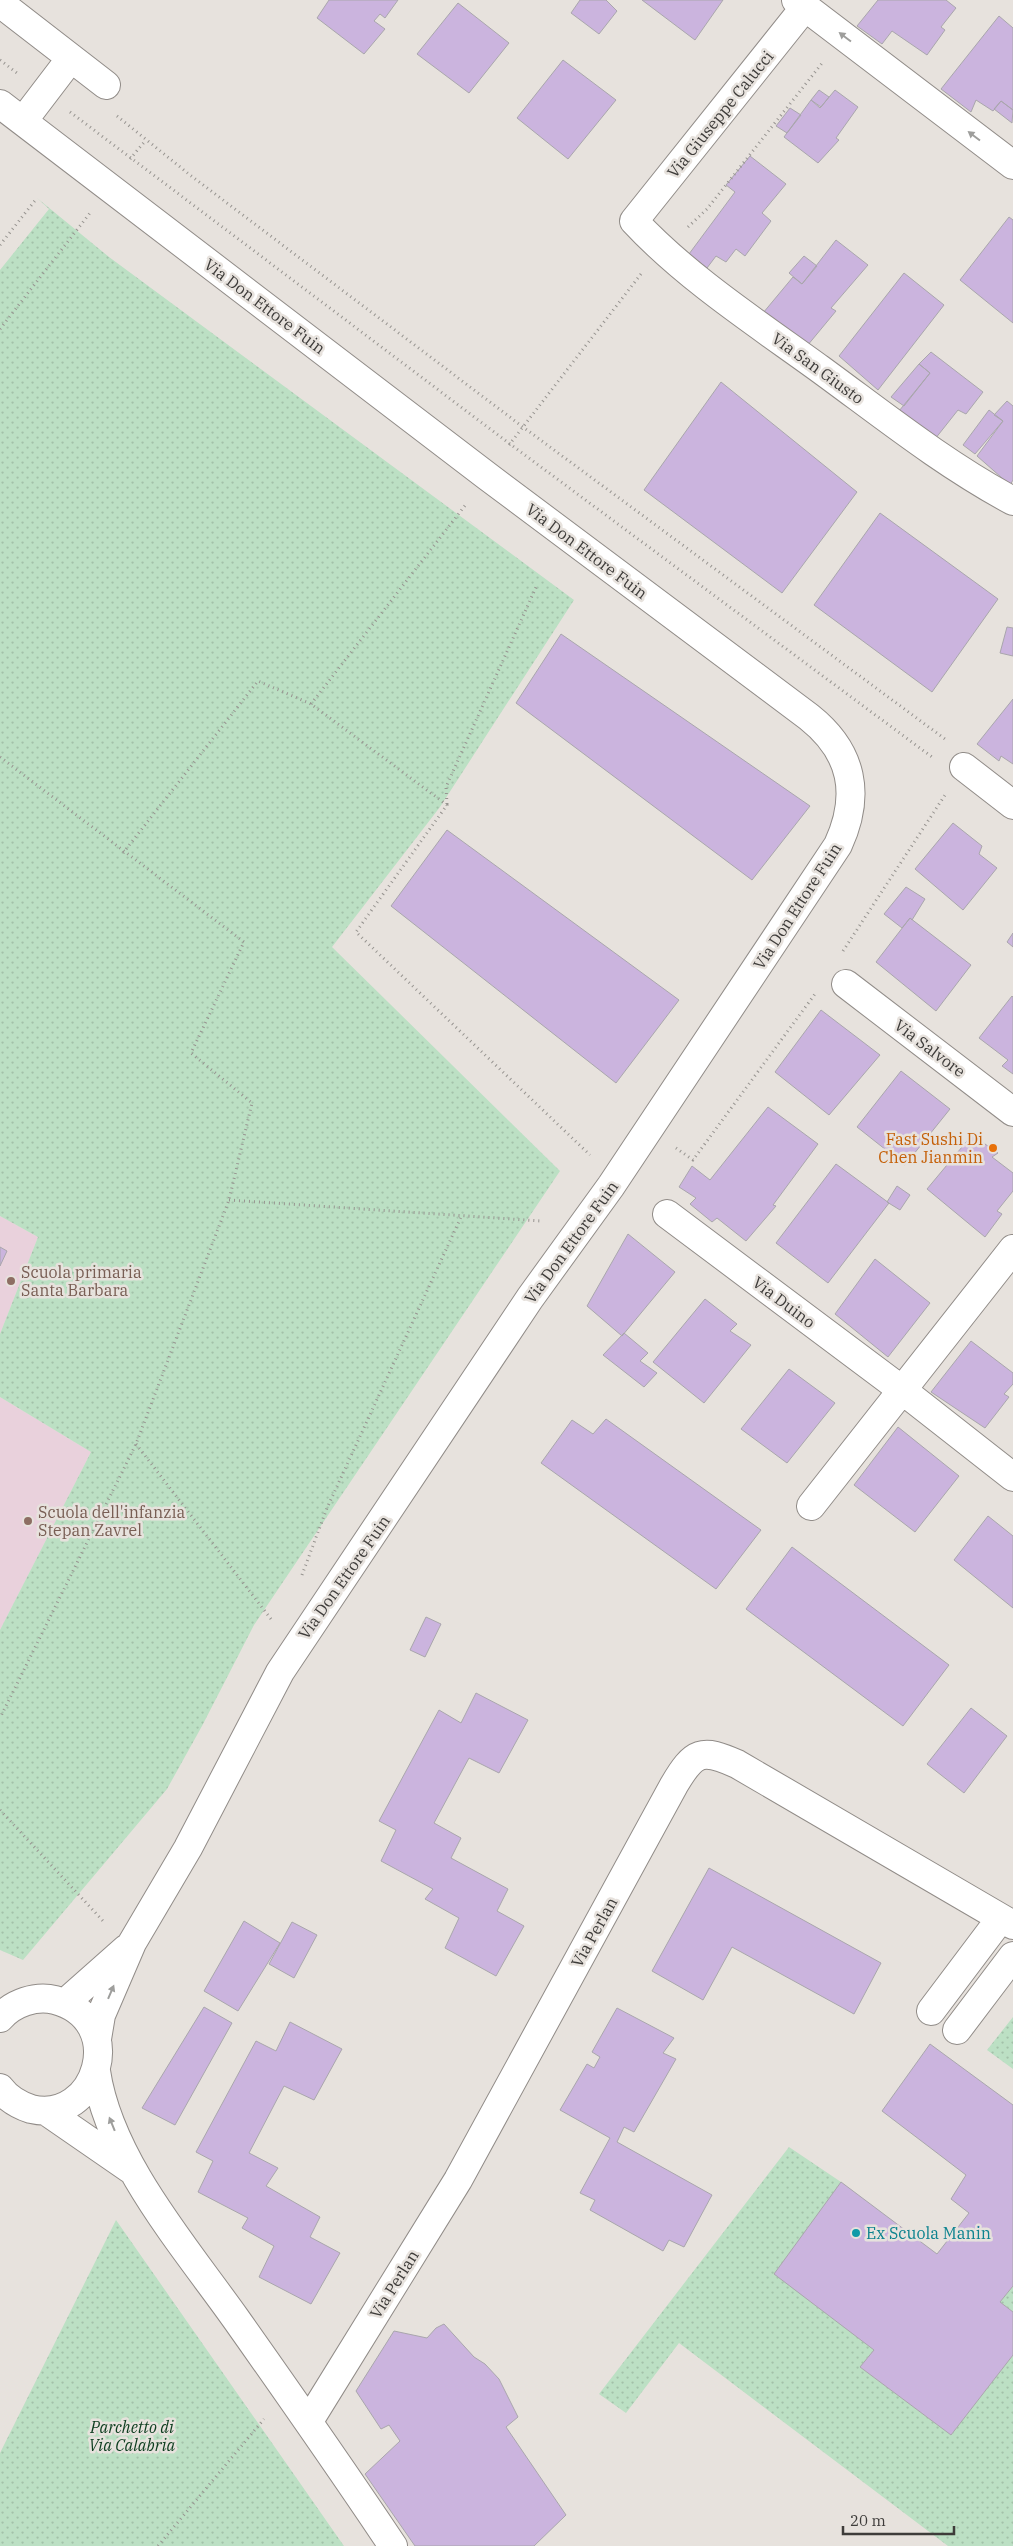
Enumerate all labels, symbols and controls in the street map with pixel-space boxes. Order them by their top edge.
one-way arrow [838,32,852,42]
street label: Via Giuseppe Calucci [663,46,777,182]
one-way arrow [968,130,981,141]
street label: Via Don Ettore Fuin [200,254,330,358]
street label: Via San Giusto [768,328,868,408]
street label: Via Don Ettore Fuin [522,499,652,603]
street label: Via Don Ettore Fuin [749,839,845,973]
street label: Via Salvore [891,1015,969,1081]
place label: Fast Sushi Di Chen Jianmin [878,1129,983,1167]
marker: Fast Sushi Di Chen Jianmin [987,1142,999,1154]
street label: Via Don Ettore Fuin [520,1177,622,1307]
place label: Scuola primaria Santa Barbara [21,1262,142,1300]
street label: Via Duino [749,1272,819,1332]
marker: Scuola primaria Santa Barbara [5,1275,17,1287]
place label: Scuola dell'infanzia Stepan Zavrel [38,1502,185,1540]
street label: Via Don Ettore Fuin [294,1511,394,1643]
marker: Scuola dell'infanzia Stepan Zavrel [22,1515,34,1527]
street label: Via Perlan [567,1894,621,1970]
one-way arrow [107,1985,115,1999]
one-way arrow [107,2117,115,2131]
place label: Ex Scuola Manin [866,2223,991,2243]
marker: Ex Scuola Manin [850,2227,862,2239]
street label: Via Perlan [365,2246,423,2322]
park label: Parchetto di Via Calabria [89,2417,175,2455]
scale bar [843,2504,954,2536]
text: 20 m [850,2511,886,2530]

